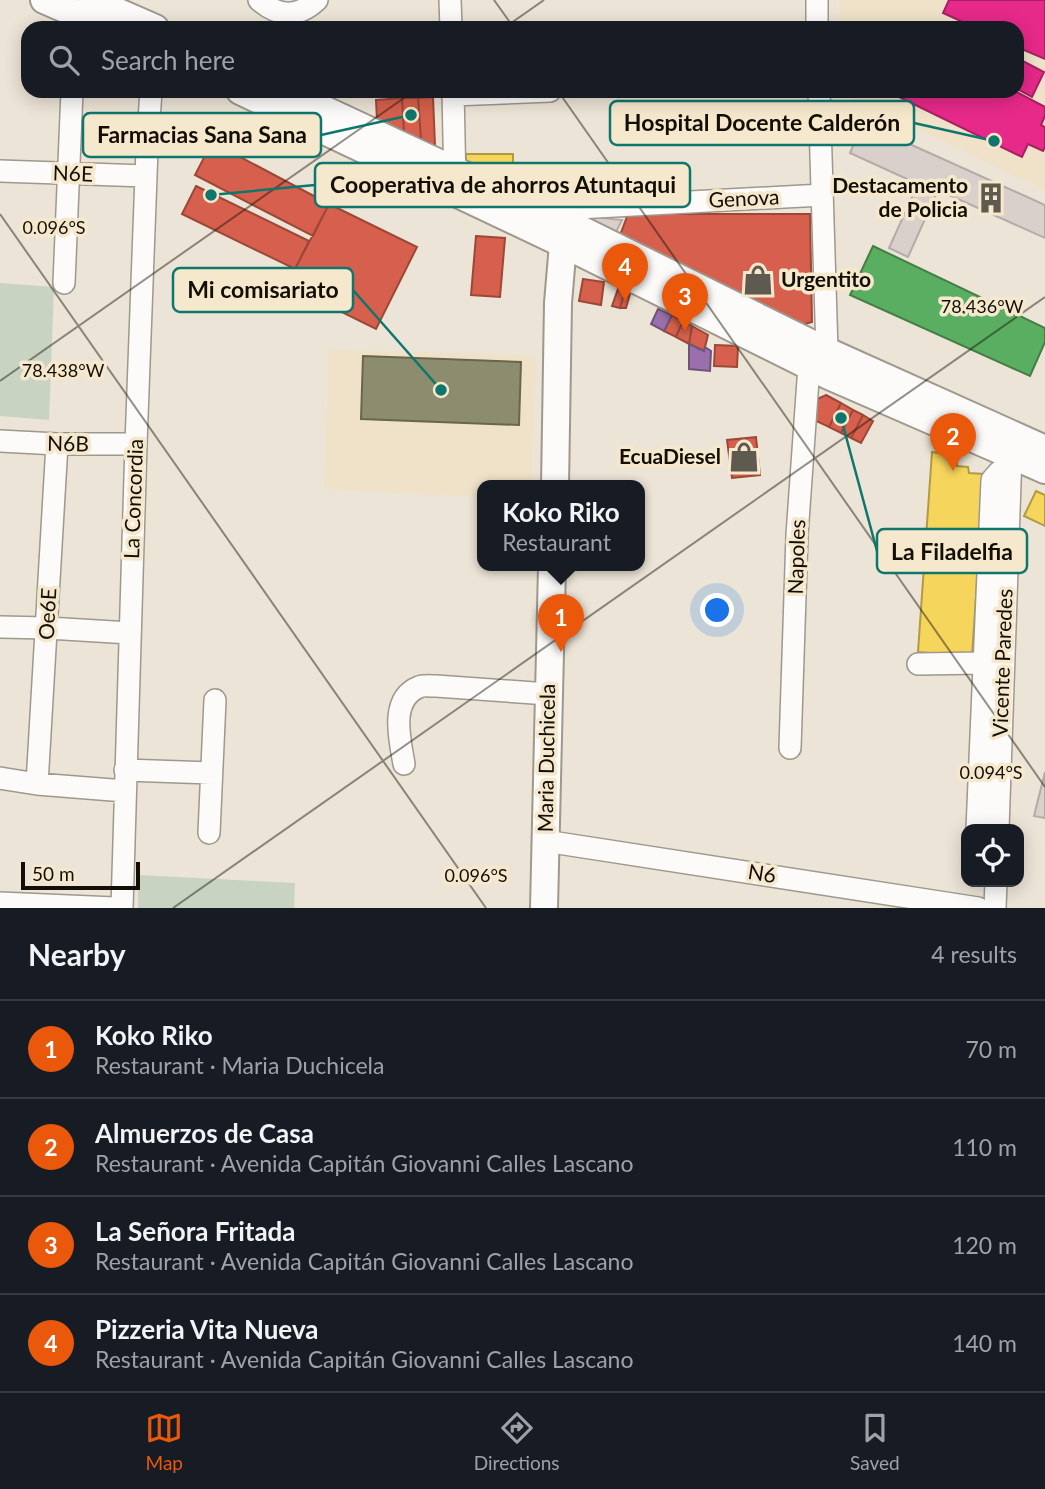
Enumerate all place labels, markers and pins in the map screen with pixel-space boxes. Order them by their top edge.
callout: Hospital Docente Calderón [610,101,914,145]
callout: Farmacias Sana Sana [83,113,321,157]
callout: Cooperativa de ahorros Atuntaqui [315,163,690,207]
place label: Destacamento de Policia [832,172,968,221]
building icon: Destacamento de Policia [974,181,1008,215]
pin: 4 [602,243,648,301]
shop icon: Urgentito [741,263,775,297]
place label: Urgentito [781,266,871,291]
callout: Mi comisariato [173,268,353,312]
pin: 3 [662,273,708,331]
pin: 2 [930,413,976,471]
shop icon: EcuaDiesel [727,440,761,474]
place label: EcuaDiesel [619,443,721,468]
callout: La Filadelfia [877,529,1027,573]
pin: 1 [538,594,584,652]

